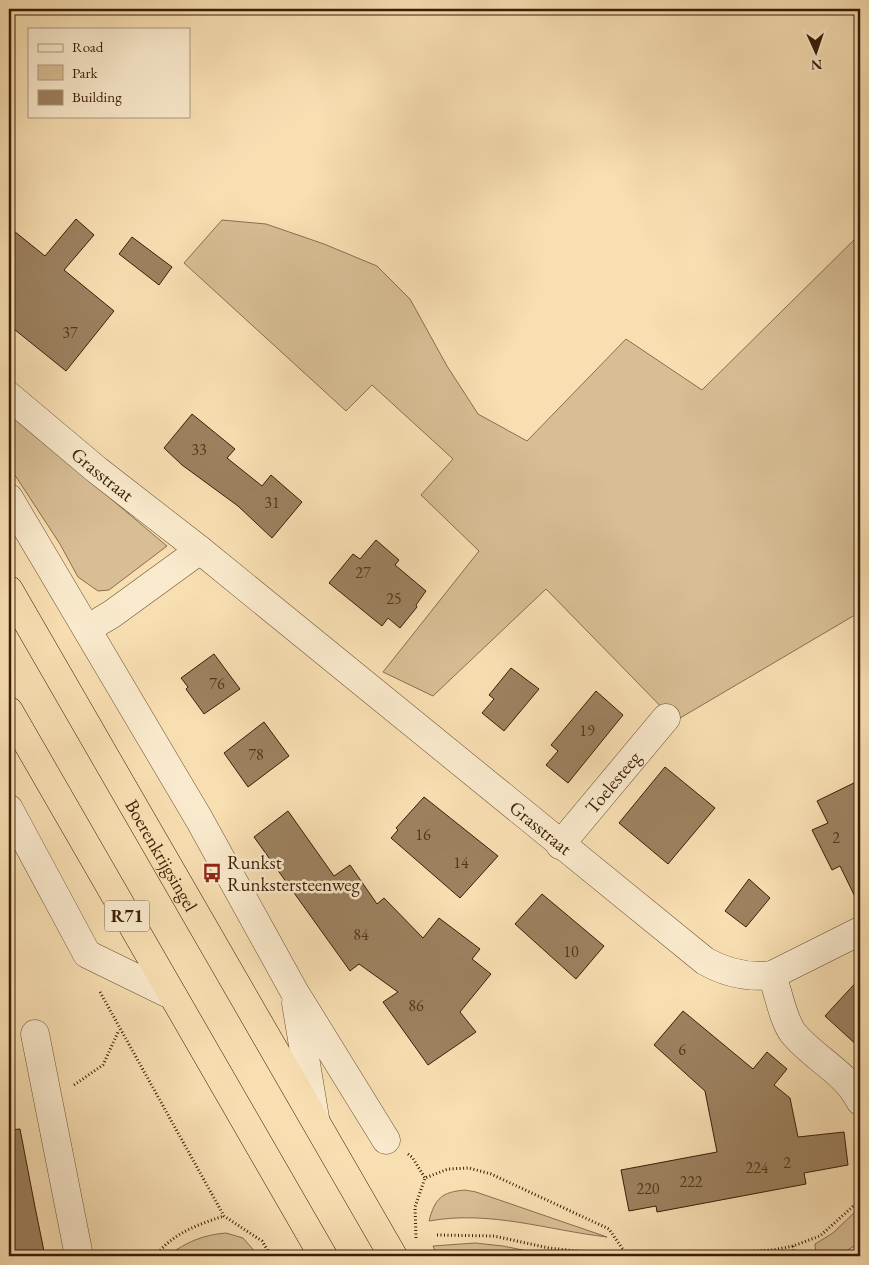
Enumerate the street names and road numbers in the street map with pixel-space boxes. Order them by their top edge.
street label: Grasstraat [66,442,139,507]
street label: Toelesteeg [579,745,647,819]
street label: Boerenkrijgsingel [119,795,204,916]
street label: Grasstraat [504,795,577,861]
road number: R71 [104,900,150,931]

